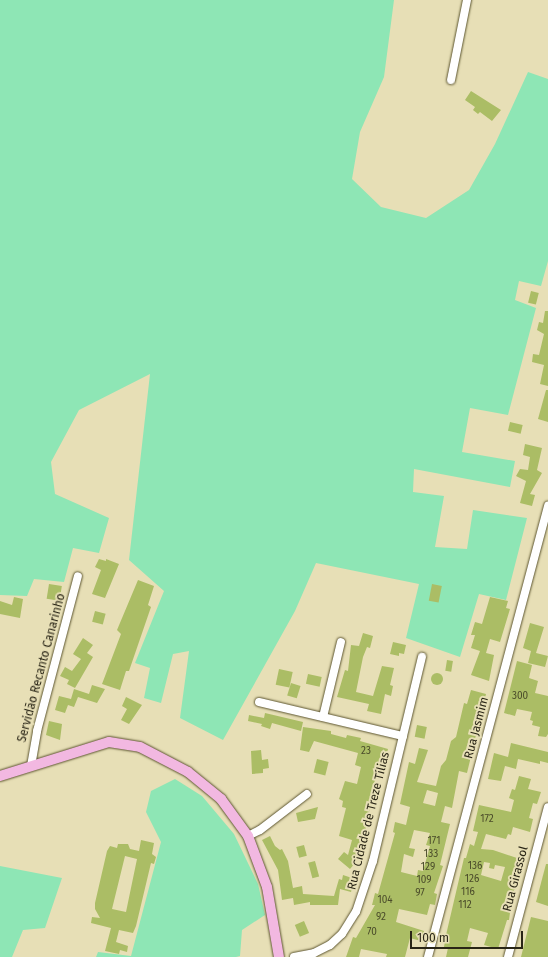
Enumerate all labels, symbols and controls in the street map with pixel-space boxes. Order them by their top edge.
street label: Servidão Recanto Canarinho [15,592,69,744]
house number: 300 [512,691,528,703]
street label: Rua Jasmim [462,695,492,761]
house number: 23 [361,746,371,758]
street label: Rua Cidade de Treze Tílias [345,751,393,891]
house number: 172 [480,814,494,826]
house number: 171 [428,836,440,848]
street label: Rua Girassol [500,845,532,913]
house number: 133 [424,849,438,861]
house number: 136 [468,861,482,873]
house number: 129 [421,862,435,874]
house number: 126 [465,874,479,886]
house number: 109 [416,875,432,887]
house number: 116 [461,887,475,899]
house number: 97 [415,888,425,900]
house number: 104 [377,895,393,907]
house number: 112 [458,900,472,912]
house number: 92 [376,912,386,924]
scale bar [412,923,525,949]
house number: 70 [367,927,377,939]
text: 100 m [417,931,449,945]

